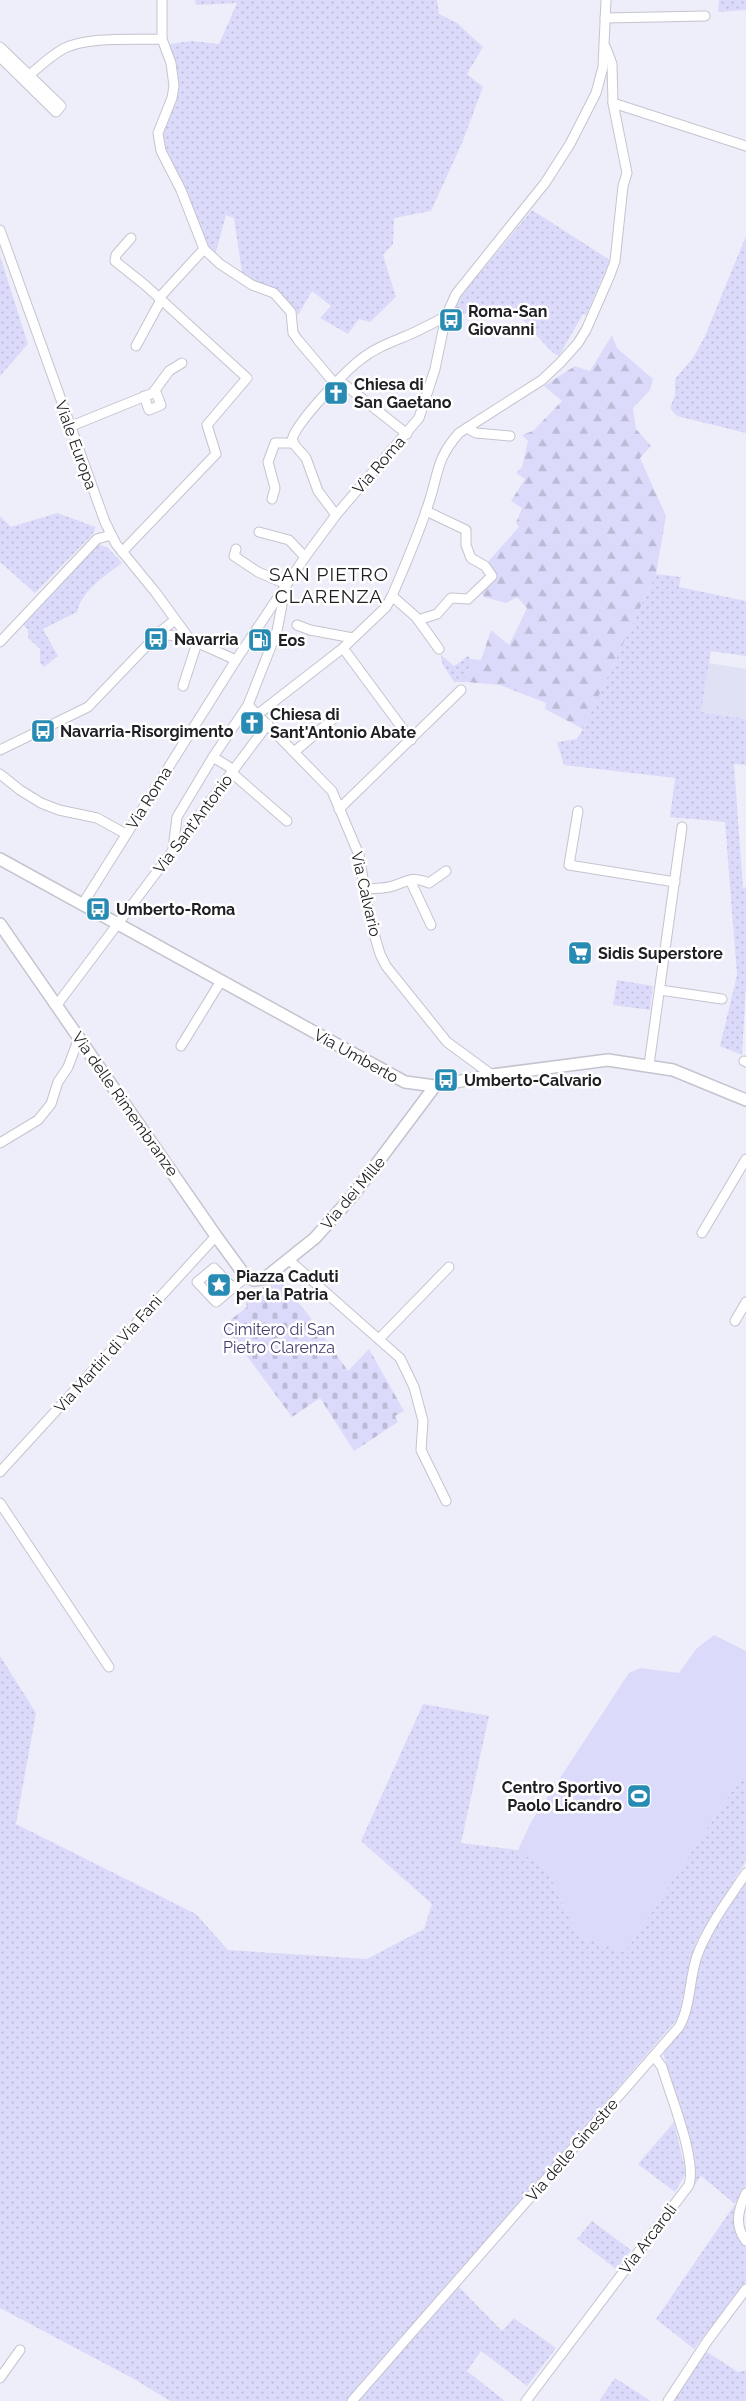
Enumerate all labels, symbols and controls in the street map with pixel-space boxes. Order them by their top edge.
place label: Roma-San Giovanni [468,302,547,339]
bus stop icon: Roma-San Giovanni [438,307,464,333]
place label: Chiesa di San Gaetano [354,375,452,412]
church icon: Chiesa di San Gaetano [323,380,349,406]
street label: Viale Europa [51,398,101,492]
street label: Via Roma [349,432,409,498]
district label: SAN PIETRO CLARENZA [269,563,389,607]
bus stop icon: Navarria [143,626,169,652]
fuel station icon: Eos [247,627,273,653]
place label: Navarria [174,630,238,649]
place label: Eos [278,631,305,650]
place label: Chiesa di Sant'Antonio Abate [270,705,416,742]
church icon: Chiesa di Sant'Antonio Abate [239,710,265,736]
bus stop icon: Navarria-Risorgimento [30,718,56,744]
place label: Navarria-Risorgimento [60,722,234,741]
street label: Via Roma [122,763,176,833]
street label: Via Sant'Antonio [149,771,237,877]
street label: Via Calvario [347,850,385,938]
bus stop icon: Umberto-Roma [85,896,111,922]
place label: Umberto-Roma [116,900,235,919]
supermarket icon: Sidis Superstore [567,940,593,966]
place label: Sidis Superstore [598,944,723,963]
street label: Via Umberto [311,1025,401,1087]
street label: Via delle Rimembranze [68,1028,182,1180]
bus stop icon: Umberto-Calvario [433,1067,459,1093]
place label: Umberto-Calvario [464,1071,602,1090]
street label: Via dei Mille [317,1153,389,1233]
place label: Piazza Caduti per la Patria [236,1267,339,1304]
place icon: Piazza Caduti per la Patria [206,1272,232,1298]
street label: Via Martiri di Via Fani [50,1291,166,1417]
park label: Cimitero di San Pietro Clarenza [223,1320,335,1357]
place label: Centro Sportivo Paolo Licandro [502,1778,622,1815]
sports icon: Centro Sportivo Paolo Licandro [626,1783,652,1809]
street label: Via delle Ginestre [522,2095,622,2205]
street label: Via Arcaroli [615,2200,681,2278]

